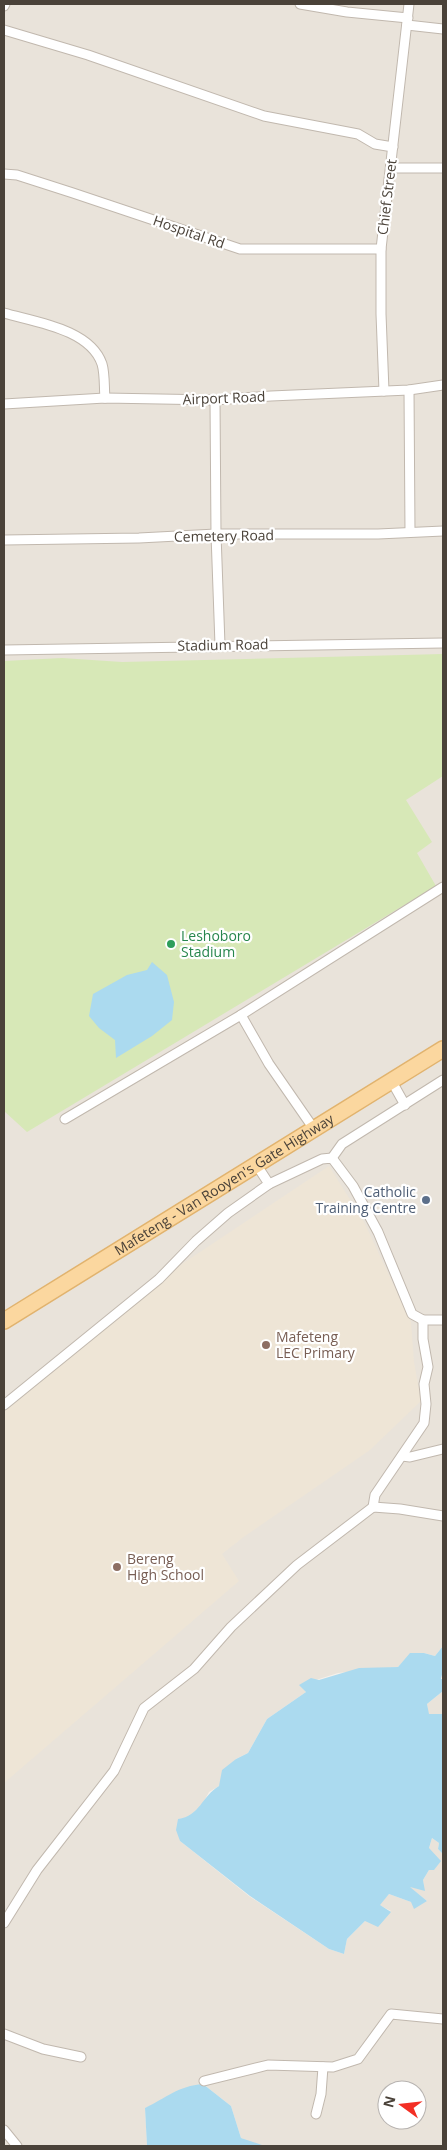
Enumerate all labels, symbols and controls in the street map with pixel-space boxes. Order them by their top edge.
street label: Chief Street [372,158,401,236]
street label: Hospital Rd [151,210,228,253]
street label: Airport Road [182,387,266,408]
street label: Cemetery Road [174,525,274,546]
street label: Stadium Road [177,634,269,655]
place label: Leshoboro Stadium [181,926,251,961]
marker: Leshoboro Stadium [165,938,177,950]
street label: Mafeteng - Van Rooyen's Gate Highway [111,1108,338,1259]
place label: Catholic Training Centre [315,1182,416,1217]
marker: Catholic Training Centre [420,1194,432,1206]
place label: Mafeteng LEC Primary [276,1327,356,1362]
marker: Mafeteng LEC Primary [260,1339,272,1351]
place label: Bereng High School [127,1549,204,1584]
marker: Bereng High School [111,1561,123,1573]
north arrow [377,2080,427,2130]
text: N [378,2094,400,2109]

